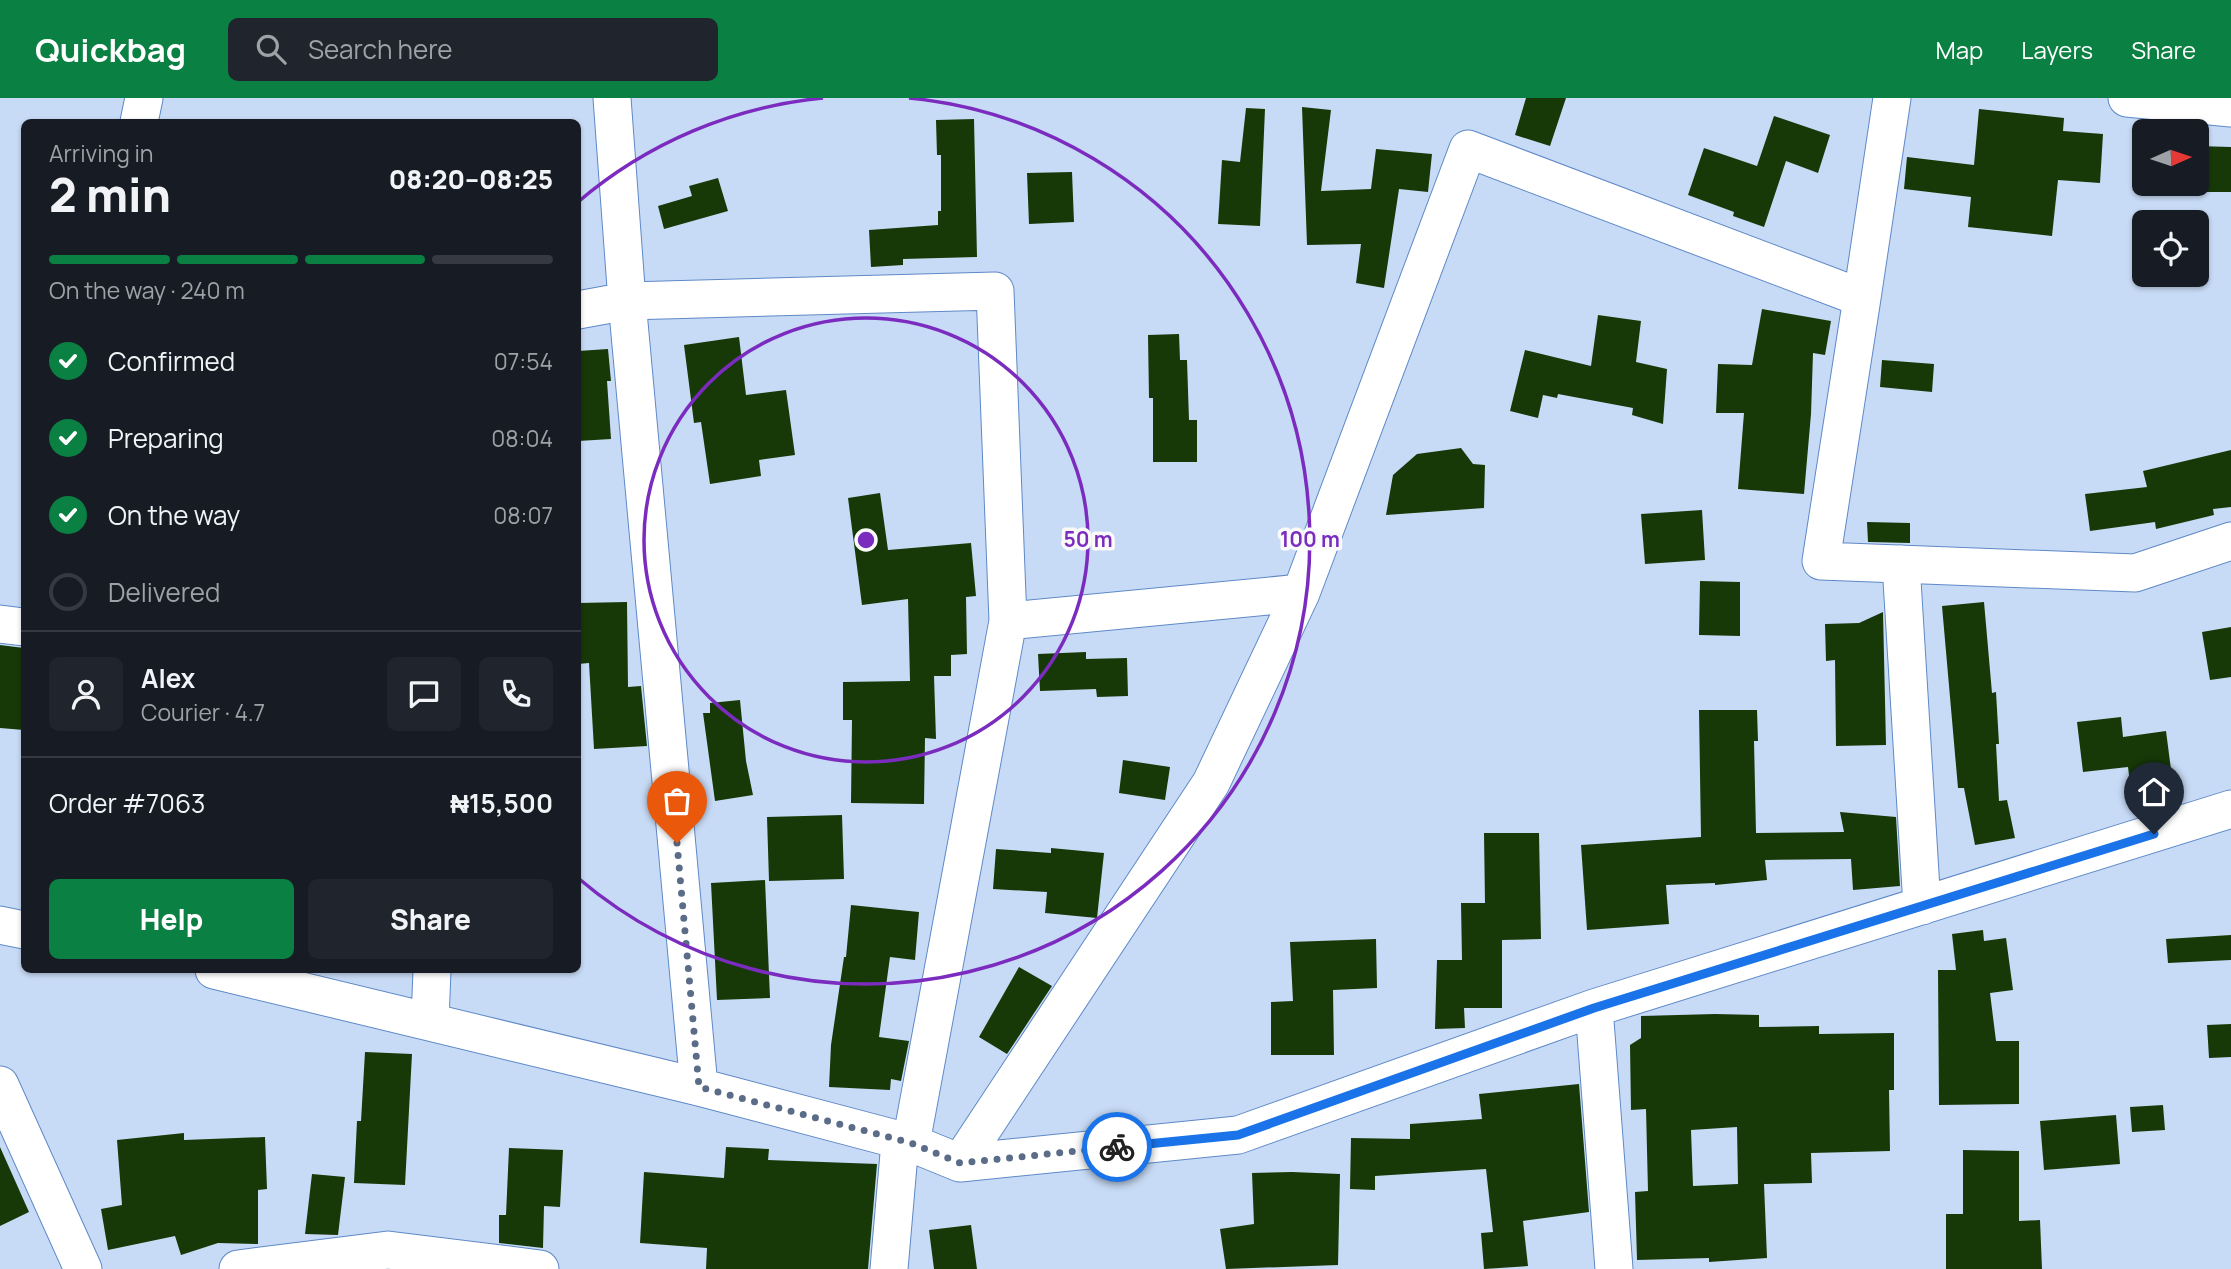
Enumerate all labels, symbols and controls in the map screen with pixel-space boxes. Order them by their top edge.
search box [228,18,718,81]
text: Quickbag [35,27,186,72]
icon: search [252,30,290,68]
text: Search here [308,31,453,67]
text: Map [1936,33,1983,66]
text: Layers [2021,33,2093,66]
text: Share [2131,33,2196,66]
north arrow [2132,119,2208,196]
map controls [2132,119,2209,287]
text: Arriving in [49,137,154,169]
text: 08:20–08:25 [389,161,553,197]
text: 2 min [49,163,171,226]
button: locate [2132,210,2209,287]
text: On the way · 240 m [49,274,245,306]
icon: check [49,342,87,380]
text: Confirmed [108,343,235,379]
text: 07:54 [494,345,553,377]
icon: check [49,419,87,457]
text: Preparing [108,420,224,456]
text: 08:04 [491,422,553,454]
icon: check [49,496,87,534]
text: On the way [108,497,240,533]
text: 08:07 [493,499,553,531]
text: 50 m [1063,525,1113,553]
text: 100 m [1280,525,1340,553]
centre of rings [854,528,878,552]
text: Delivered [108,574,220,610]
button: person [49,657,123,731]
button: chat [387,657,461,731]
button: phone [479,657,553,731]
text: Alex [141,660,195,696]
text: Courier · 4.7 [141,696,265,728]
pin [2124,762,2184,834]
pin [647,771,707,843]
icon: home [2135,773,2173,811]
icon: bag [658,782,696,820]
text: Order #7063 [49,785,205,821]
text: ₦15,500 [450,785,553,821]
button: Help [49,879,294,959]
button: Share [308,879,553,959]
courier [1082,1112,1152,1182]
icon: bike [1098,1128,1136,1166]

